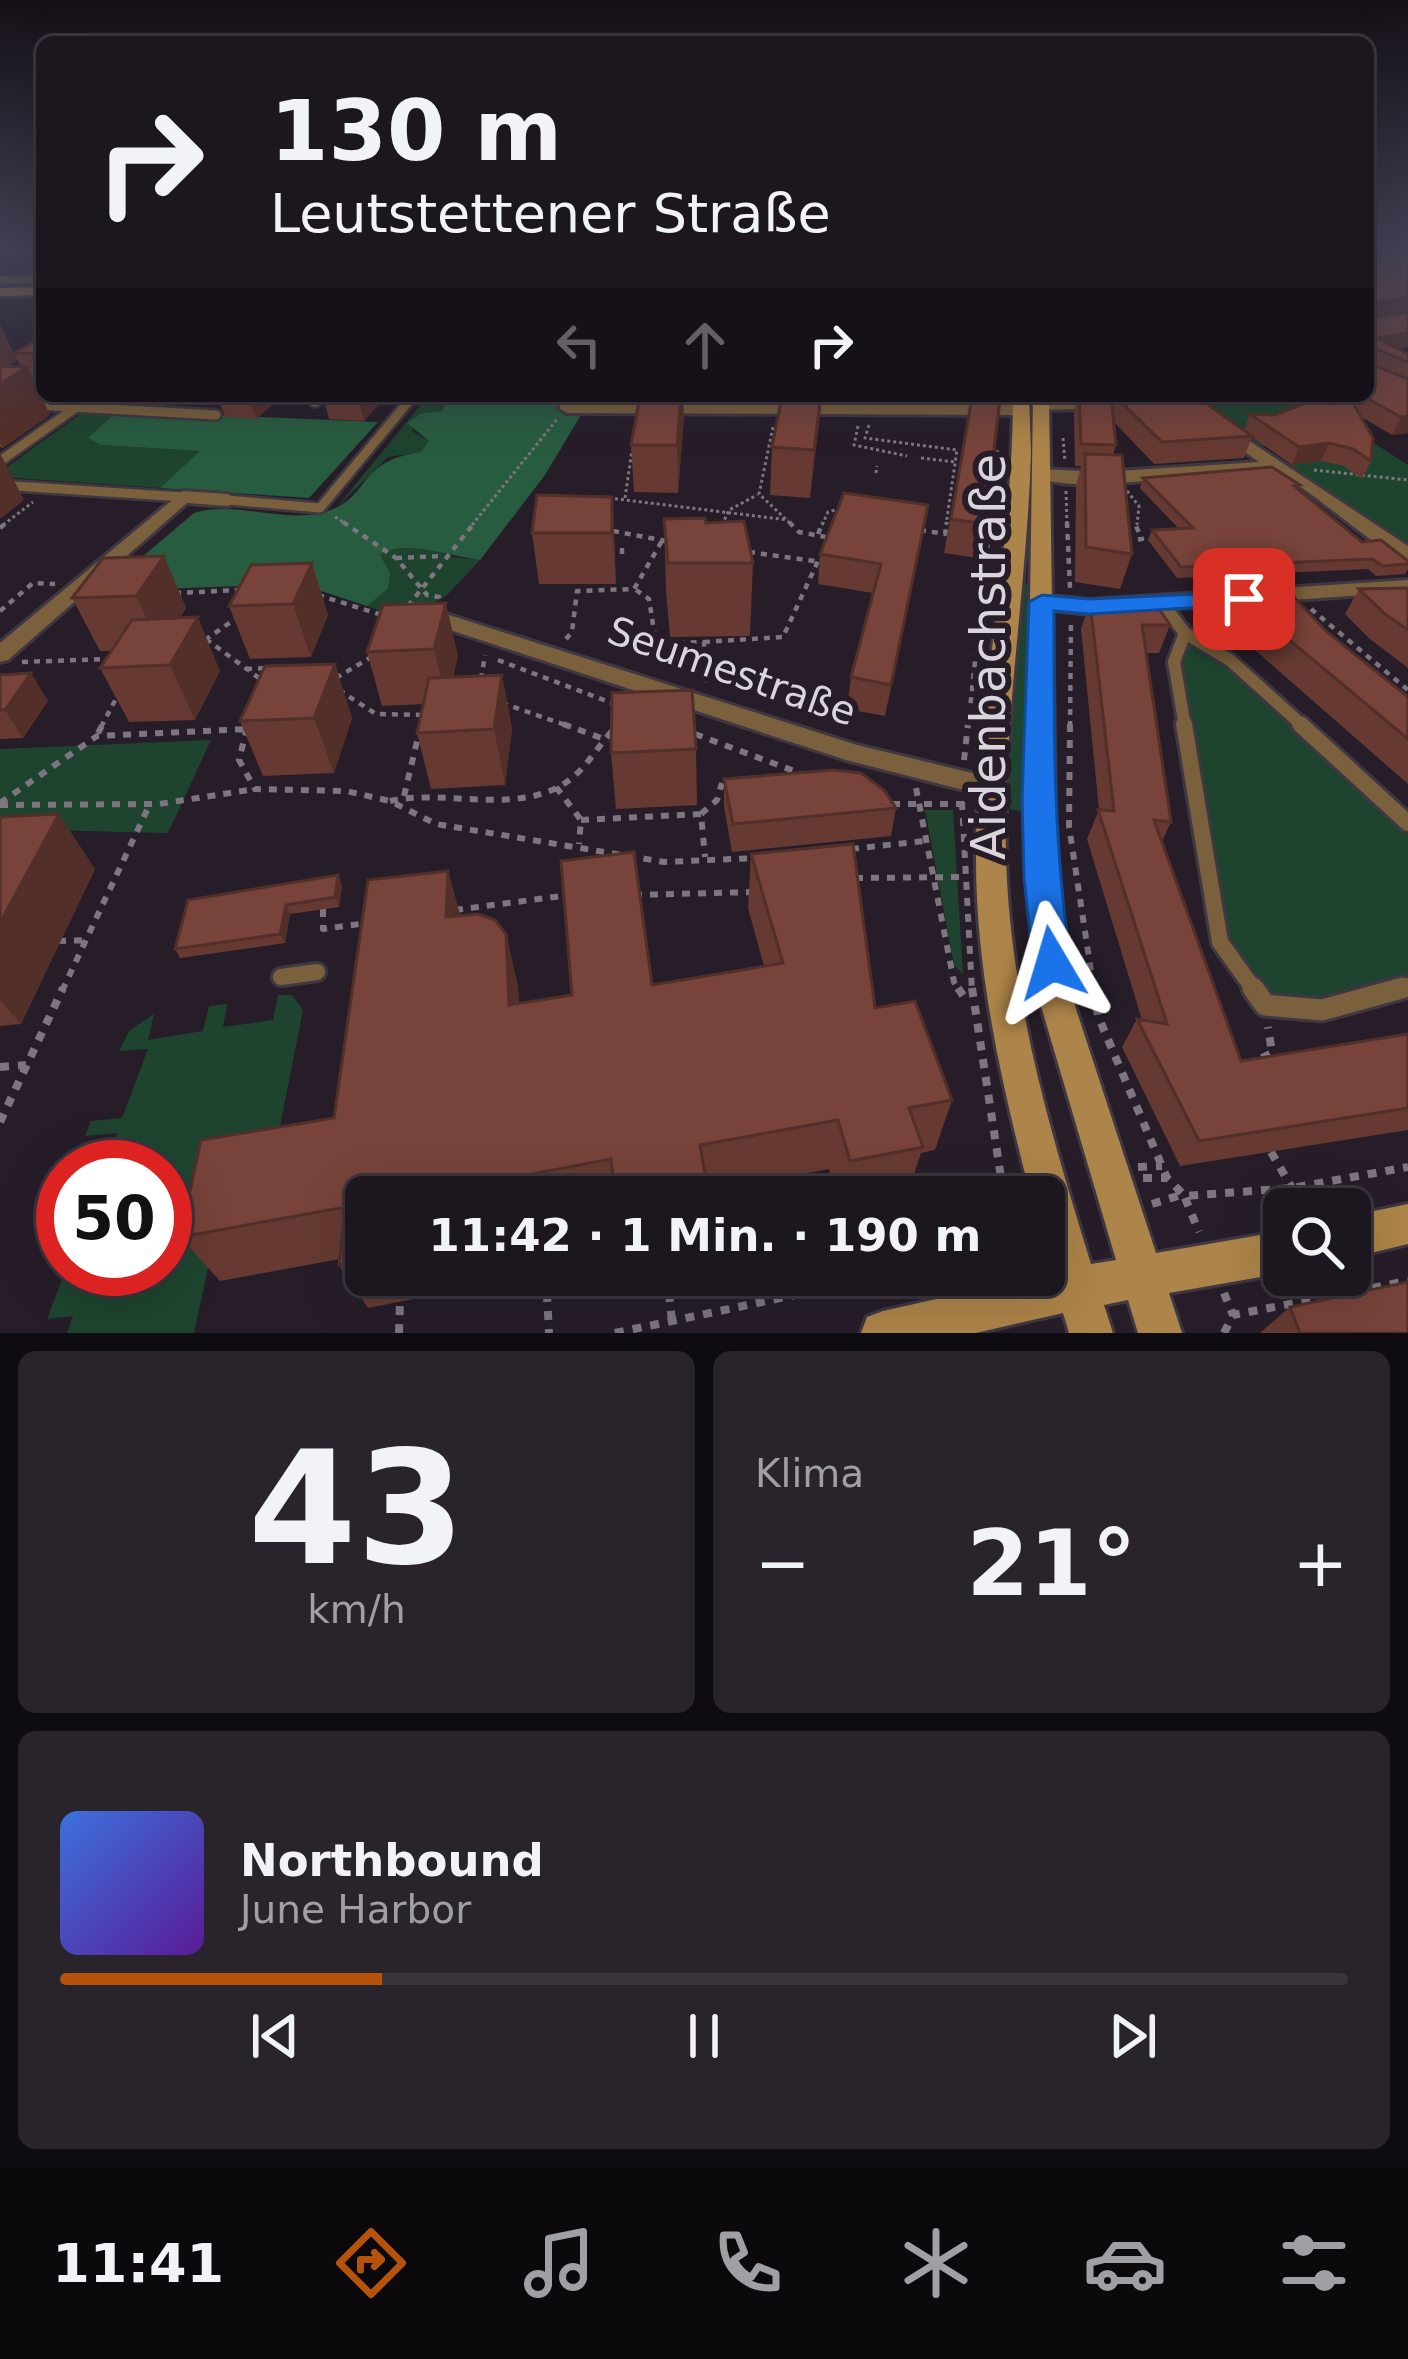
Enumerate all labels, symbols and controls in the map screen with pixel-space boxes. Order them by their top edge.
text: 130 m [270,82,562,180]
icon: right [72,84,228,240]
text: Leutstettener Straße [270,182,831,245]
icon: left [546,312,612,378]
icon: ahead [672,312,738,378]
icon: right [798,312,864,378]
street label: Aidenbachstraße [960,454,1016,860]
pin [1193,548,1295,650]
icon: arrive [1211,566,1277,632]
street label: Seumestraße [602,607,862,735]
position arrow [989,900,1115,1026]
speed limit sign: 50 [36,1140,192,1296]
map controls [1263,1188,1371,1296]
button: search [1263,1188,1371,1296]
text: 11:42 · 1 Min. · 190 m [429,1209,981,1262]
text: 43 [248,1418,465,1600]
text: Klima [755,1451,864,1496]
text: 21° [966,1511,1137,1616]
text: − [755,1525,810,1602]
text: + [1293,1525,1348,1602]
text: km/h [307,1587,406,1632]
text: Northbound [240,1834,544,1887]
text: June Harbor [240,1887,471,1932]
icon: previous [242,2003,308,2069]
icon: pause [671,2003,737,2069]
icon: next [1100,2003,1166,2069]
icon: directions [329,2221,413,2305]
icon: music [517,2221,601,2305]
icon: phone [706,2221,790,2305]
icon: climate [894,2221,978,2305]
icon: car [1083,2221,1167,2305]
icon: filters [1272,2221,1356,2305]
text: 11:41 [52,2232,224,2295]

